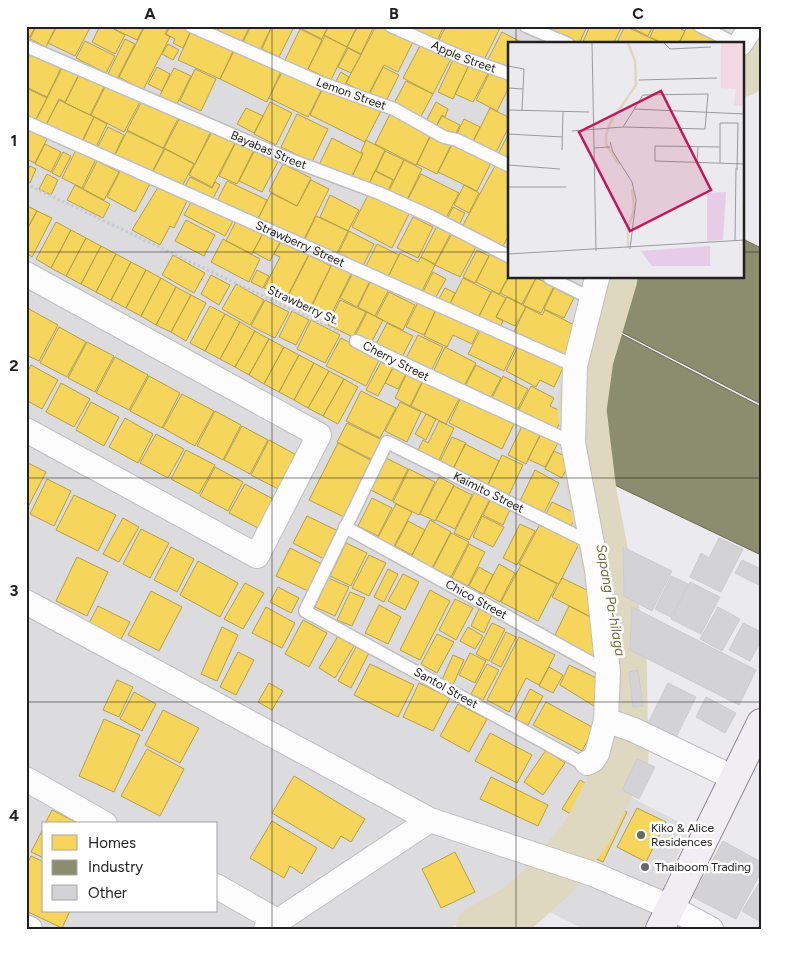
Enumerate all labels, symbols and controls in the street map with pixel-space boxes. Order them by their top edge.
text: A [144,4,156,23]
text: B [389,4,399,23]
text: C [632,4,644,23]
street label: Apple Street [429,38,498,76]
inset map [508,42,744,279]
street label: Lemon Street [314,75,389,113]
street label: Bayabas Street [229,128,309,172]
text: 1 [11,131,17,150]
street label: Strawberry Street [253,218,347,270]
street label: Strawberry St. [265,282,341,328]
street label: Cherry Street [360,338,432,384]
text: 2 [9,356,19,375]
street label: Kaimito Street [451,469,527,516]
water label: Sapang Pa-hilaga [592,543,629,658]
street label: Chico Street [443,577,510,622]
text: 3 [10,581,19,600]
street label: Santol Street [412,665,481,712]
text: 4 [9,806,19,825]
place label: Kiko & Alice Residences [651,821,714,849]
legend [42,822,218,912]
marker: Kiko & Alice Residences [635,829,647,841]
text: Homes [88,834,136,852]
text: Industry [88,858,143,876]
place label: Thaiboom Trading [655,860,751,874]
marker: Thaiboom Trading [639,861,651,873]
text: Other [88,884,127,902]

